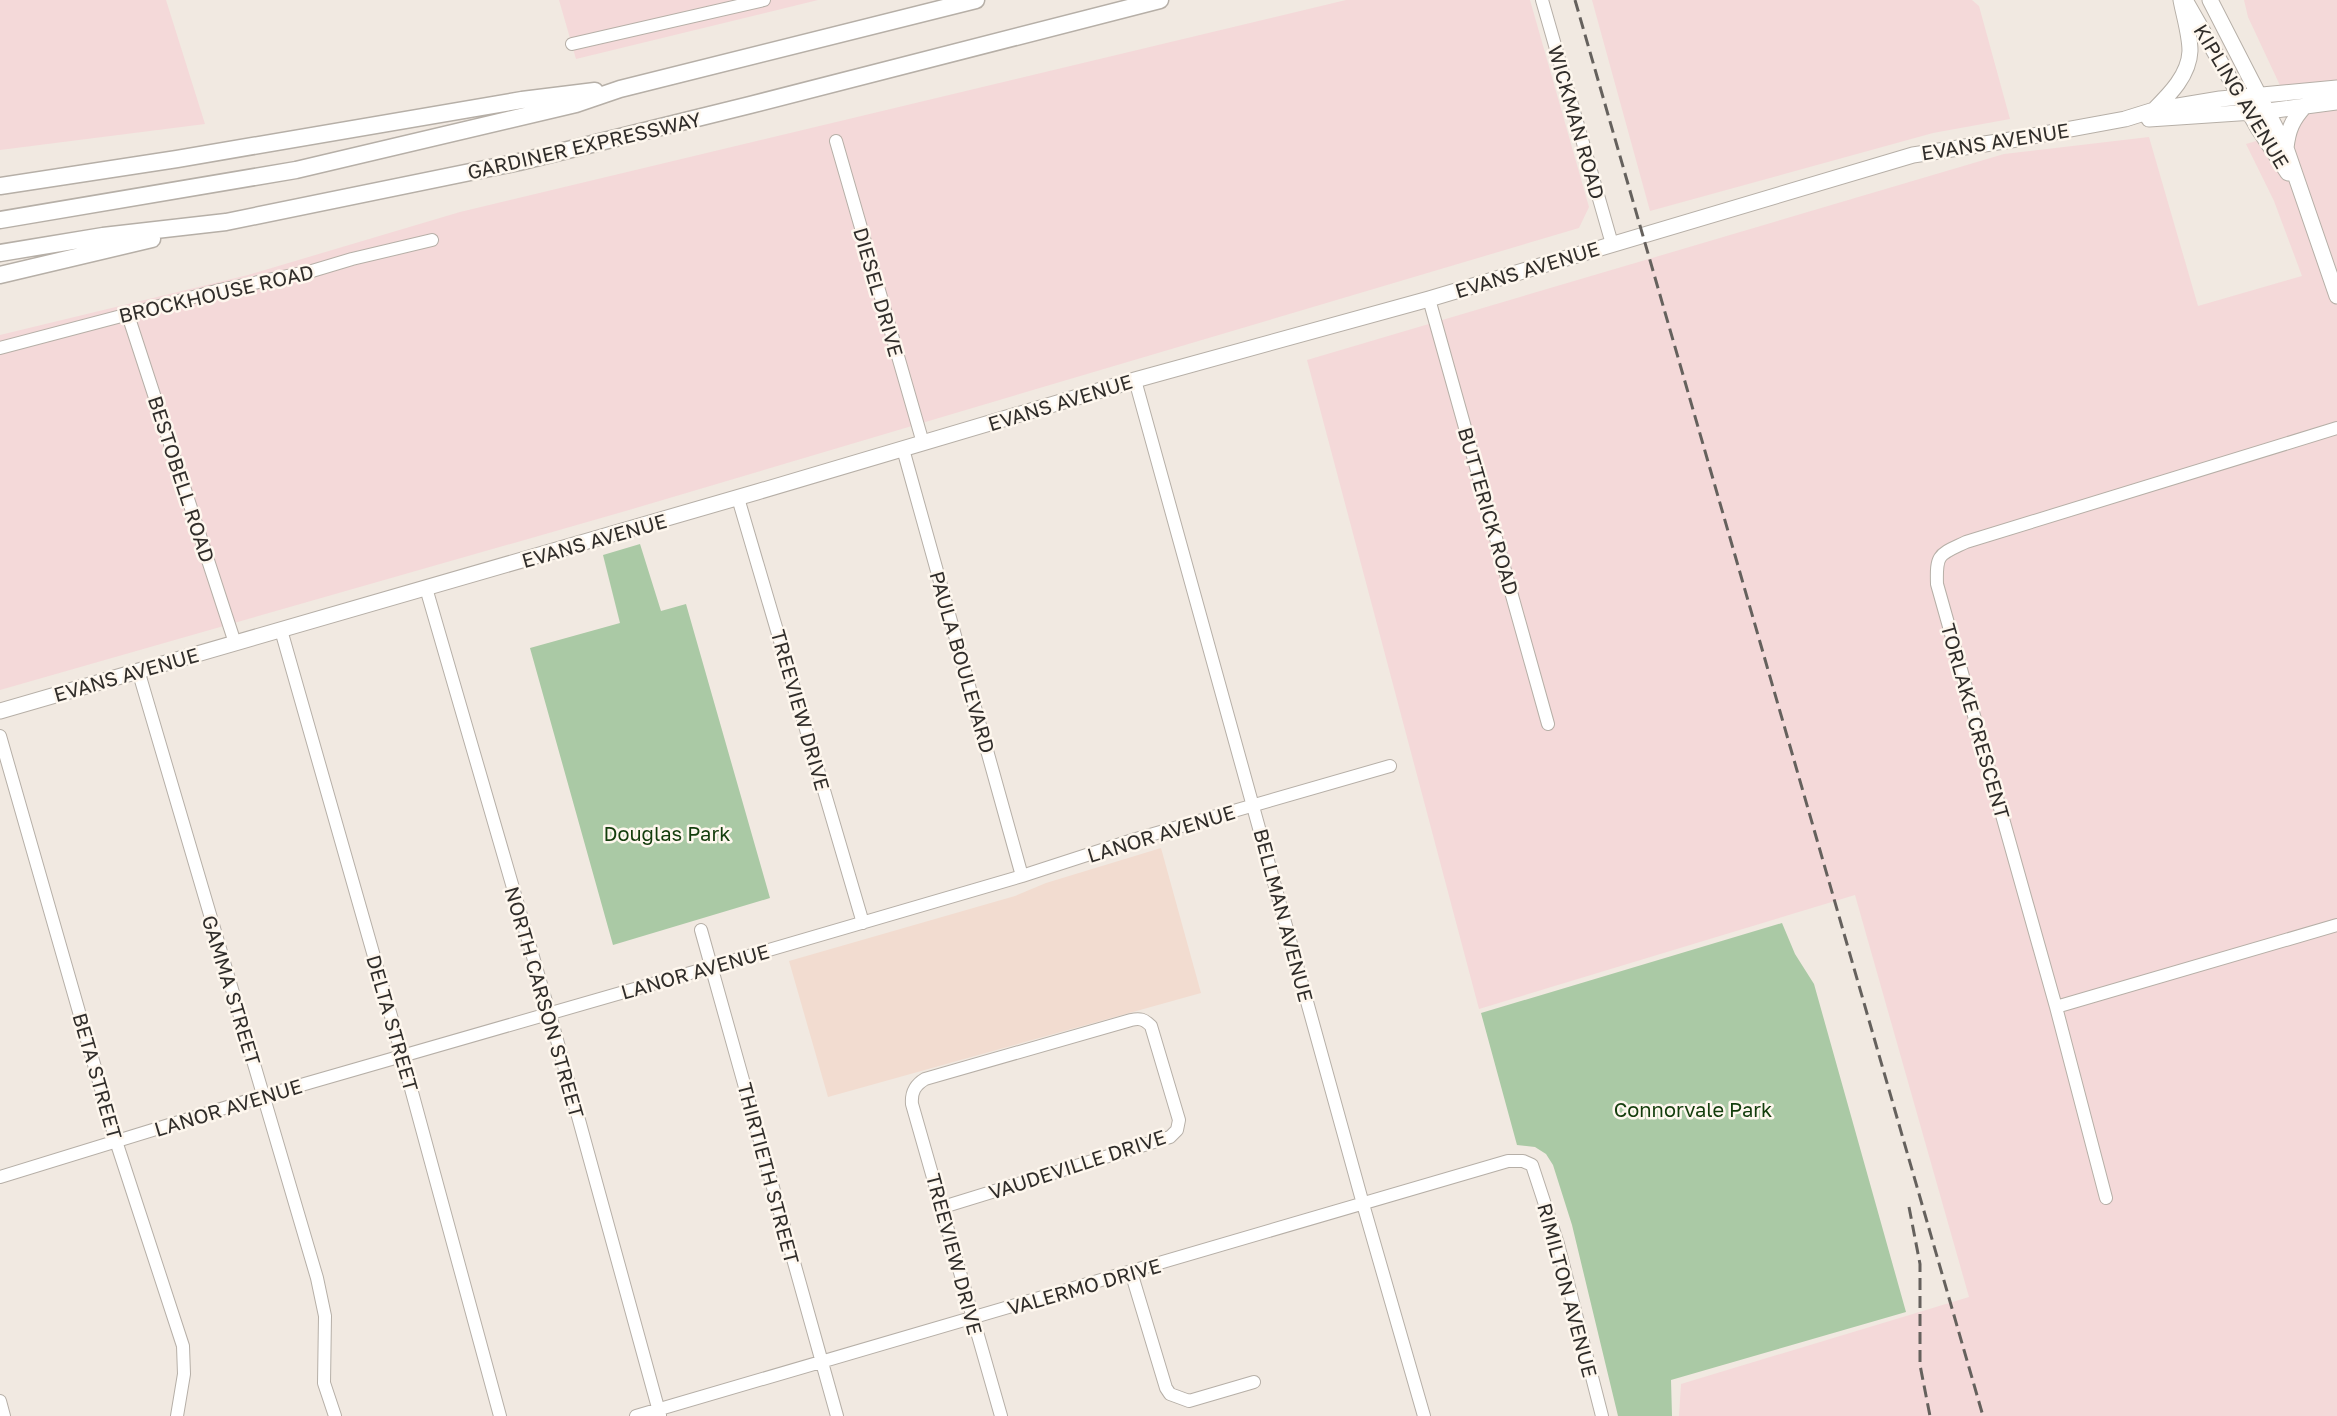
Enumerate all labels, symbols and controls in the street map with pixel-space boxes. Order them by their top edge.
street label: KIPLING AVENUE [2189,19,2295,173]
street label: WICKMAN ROAD [1544,42,1610,202]
street label: GARDINER EXPRESSWAY [465,106,703,184]
street label: EVANS AVENUE [1919,117,2071,165]
street label: DIESEL DRIVE [849,225,909,359]
street label: EVANS AVENUE [1452,236,1602,302]
street label: BROCKHOUSE ROAD [116,259,316,327]
street label: EVANS AVENUE [985,369,1135,435]
street label: BESTOBELL ROAD [144,393,220,565]
street label: BUTTERICK ROAD [1454,424,1524,598]
street label: EVANS AVENUE [519,508,669,572]
street label: PAULA BOULEVARD [925,568,1001,756]
street label: TORLAKE CRESCENT [1937,620,2015,822]
street label: TREEVIEW DRIVE [767,627,835,793]
street label: EVANS AVENUE [51,642,201,706]
street label: LANOR AVENUE [1084,799,1238,867]
park label: Douglas Park [604,821,731,845]
street label: BELLMAN AVENUE [1249,826,1319,1004]
street label: NORTH CARSON STREET [500,884,590,1120]
street label: GAMMA STREET [198,912,266,1068]
street label: LANOR AVENUE [618,938,772,1004]
street label: DELTA STREET [362,952,424,1094]
street label: BETA STREET [68,1010,128,1142]
street label: LANOR AVENUE [151,1073,305,1141]
street label: THIRTIETH STREET [733,1080,805,1266]
park label: Connorvale Park [1614,1097,1772,1121]
street label: VAUDEVILLE DRIVE [986,1124,1168,1204]
street label: TREEVIEW DRIVE [922,1171,988,1337]
street label: RIMILTON AVENUE [1533,1200,1603,1380]
street label: VALERMO DRIVE [1004,1253,1164,1319]

